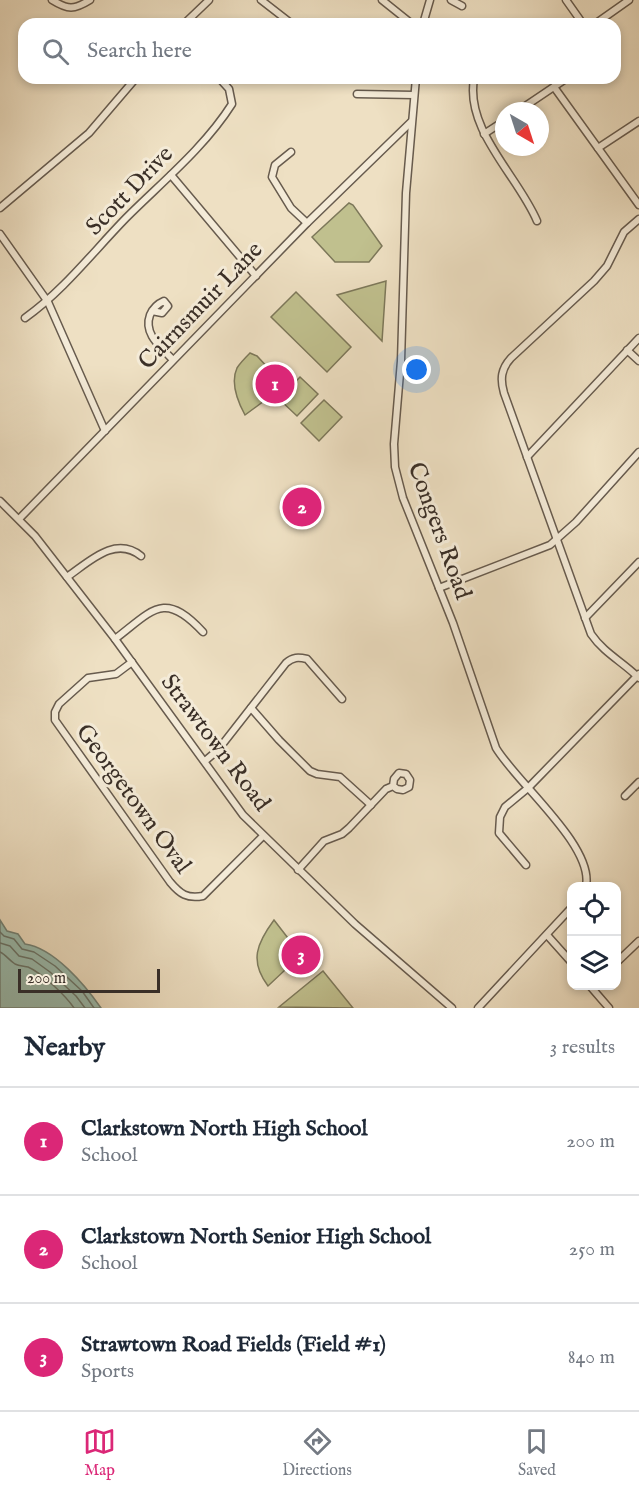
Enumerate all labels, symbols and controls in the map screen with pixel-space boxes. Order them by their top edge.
search box [18,18,621,84]
icon: search [39,35,72,68]
text: Search here [87,37,192,65]
north arrow [495,102,549,156]
street label: Scott Drive [80,140,180,242]
street label: Cairnsmuir Lane [132,235,270,377]
your location [402,355,431,384]
pin: 1 [256,362,294,406]
street label: Congers Road [400,458,478,604]
pin: 2 [282,484,322,530]
street label: Strawtown Road [153,668,277,818]
street label: Georgetown Oval [68,718,198,880]
map controls [567,882,621,990]
button: locate [567,882,621,936]
pin: 3 [282,932,320,978]
button: layers [567,936,621,990]
scale bar [18,966,160,994]
text: 200 m [27,969,66,989]
text: Nearby [24,1031,105,1064]
text: 3 results [550,1035,615,1060]
text: Clarkstown North High School [81,1115,367,1143]
text: 1 [40,1129,47,1154]
text: 200 m [566,1129,615,1154]
text: School [81,1143,137,1168]
text: Clarkstown North Senior High School [81,1223,431,1251]
text: 2 [39,1237,48,1262]
text: 250 m [569,1237,615,1262]
text: School [81,1251,137,1276]
text: Strawtown Road Fields (Field #1) [81,1331,386,1359]
text: 3 [40,1345,47,1370]
text: 840 m [568,1345,615,1370]
text: Sports [81,1359,134,1384]
tab: Map [83,1425,116,1481]
tab: Directions [282,1425,352,1481]
tab: Saved [518,1425,556,1481]

